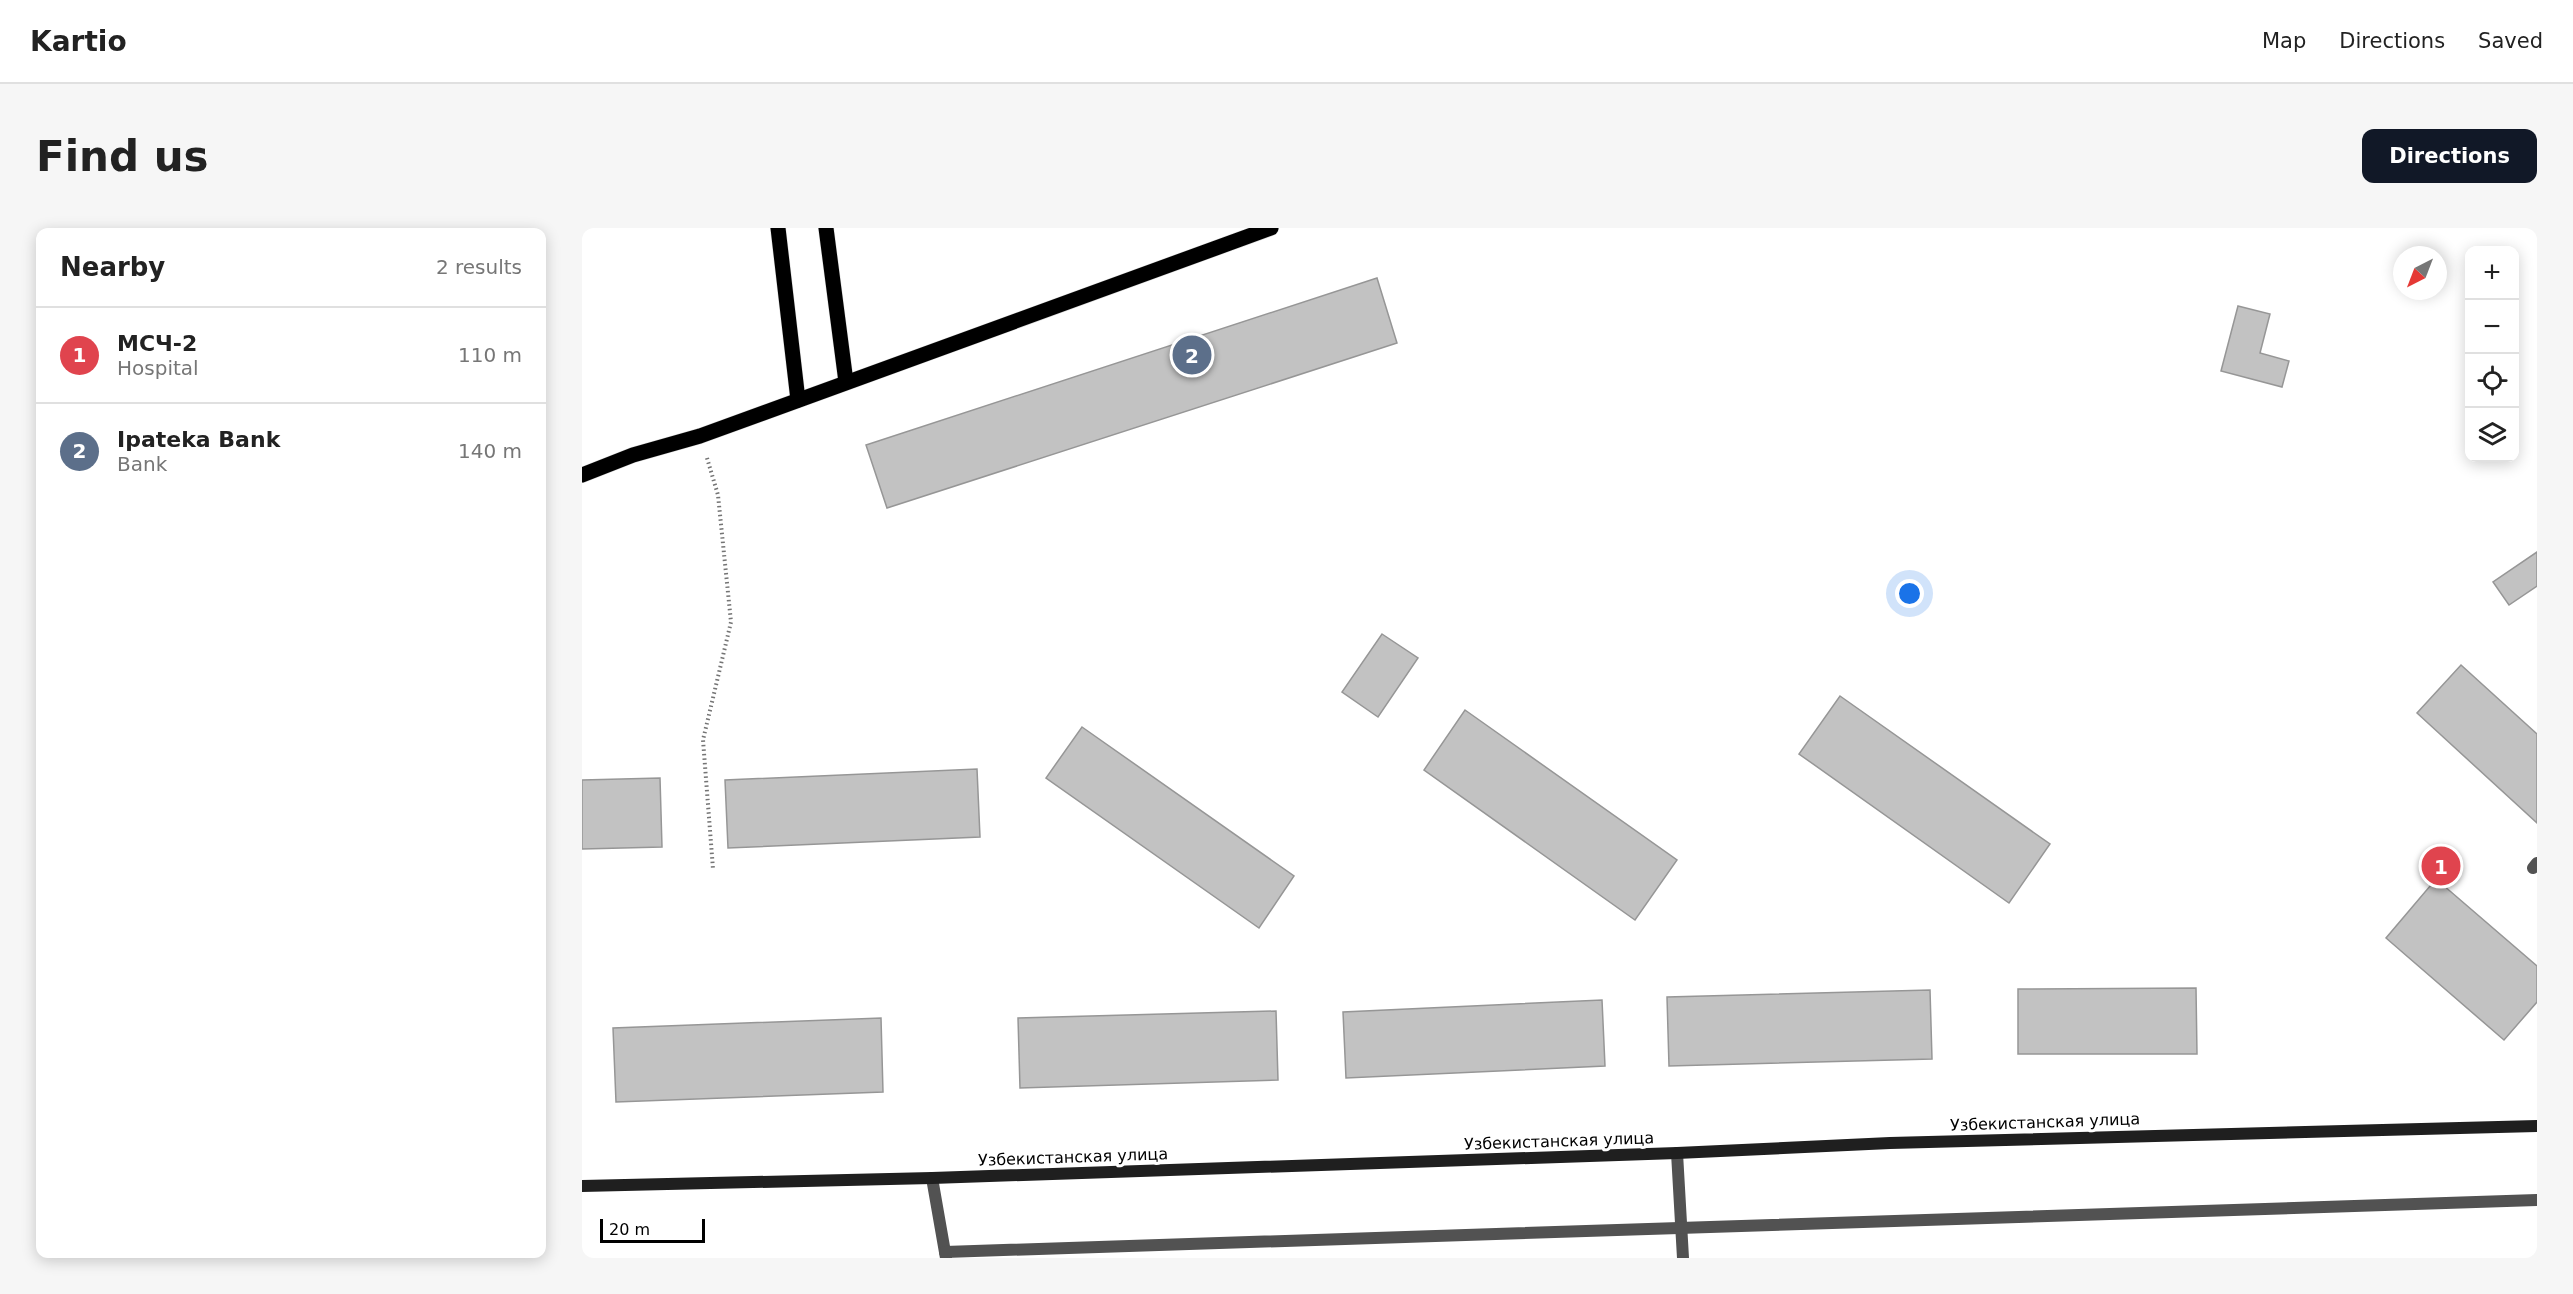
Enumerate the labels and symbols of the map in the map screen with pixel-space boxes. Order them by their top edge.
north arrow [2393,246,2447,300]
pin: 2 [1172,332,1212,378]
your location [1895,579,1924,608]
pin: 1 [2422,844,2460,888]
street label: Узбекистанская улица [1950,1109,2140,1135]
street label: Узбекистанская улица [1464,1128,1654,1154]
street label: Узбекистанская улица [978,1144,1168,1170]
scale bar [600,1216,705,1244]

